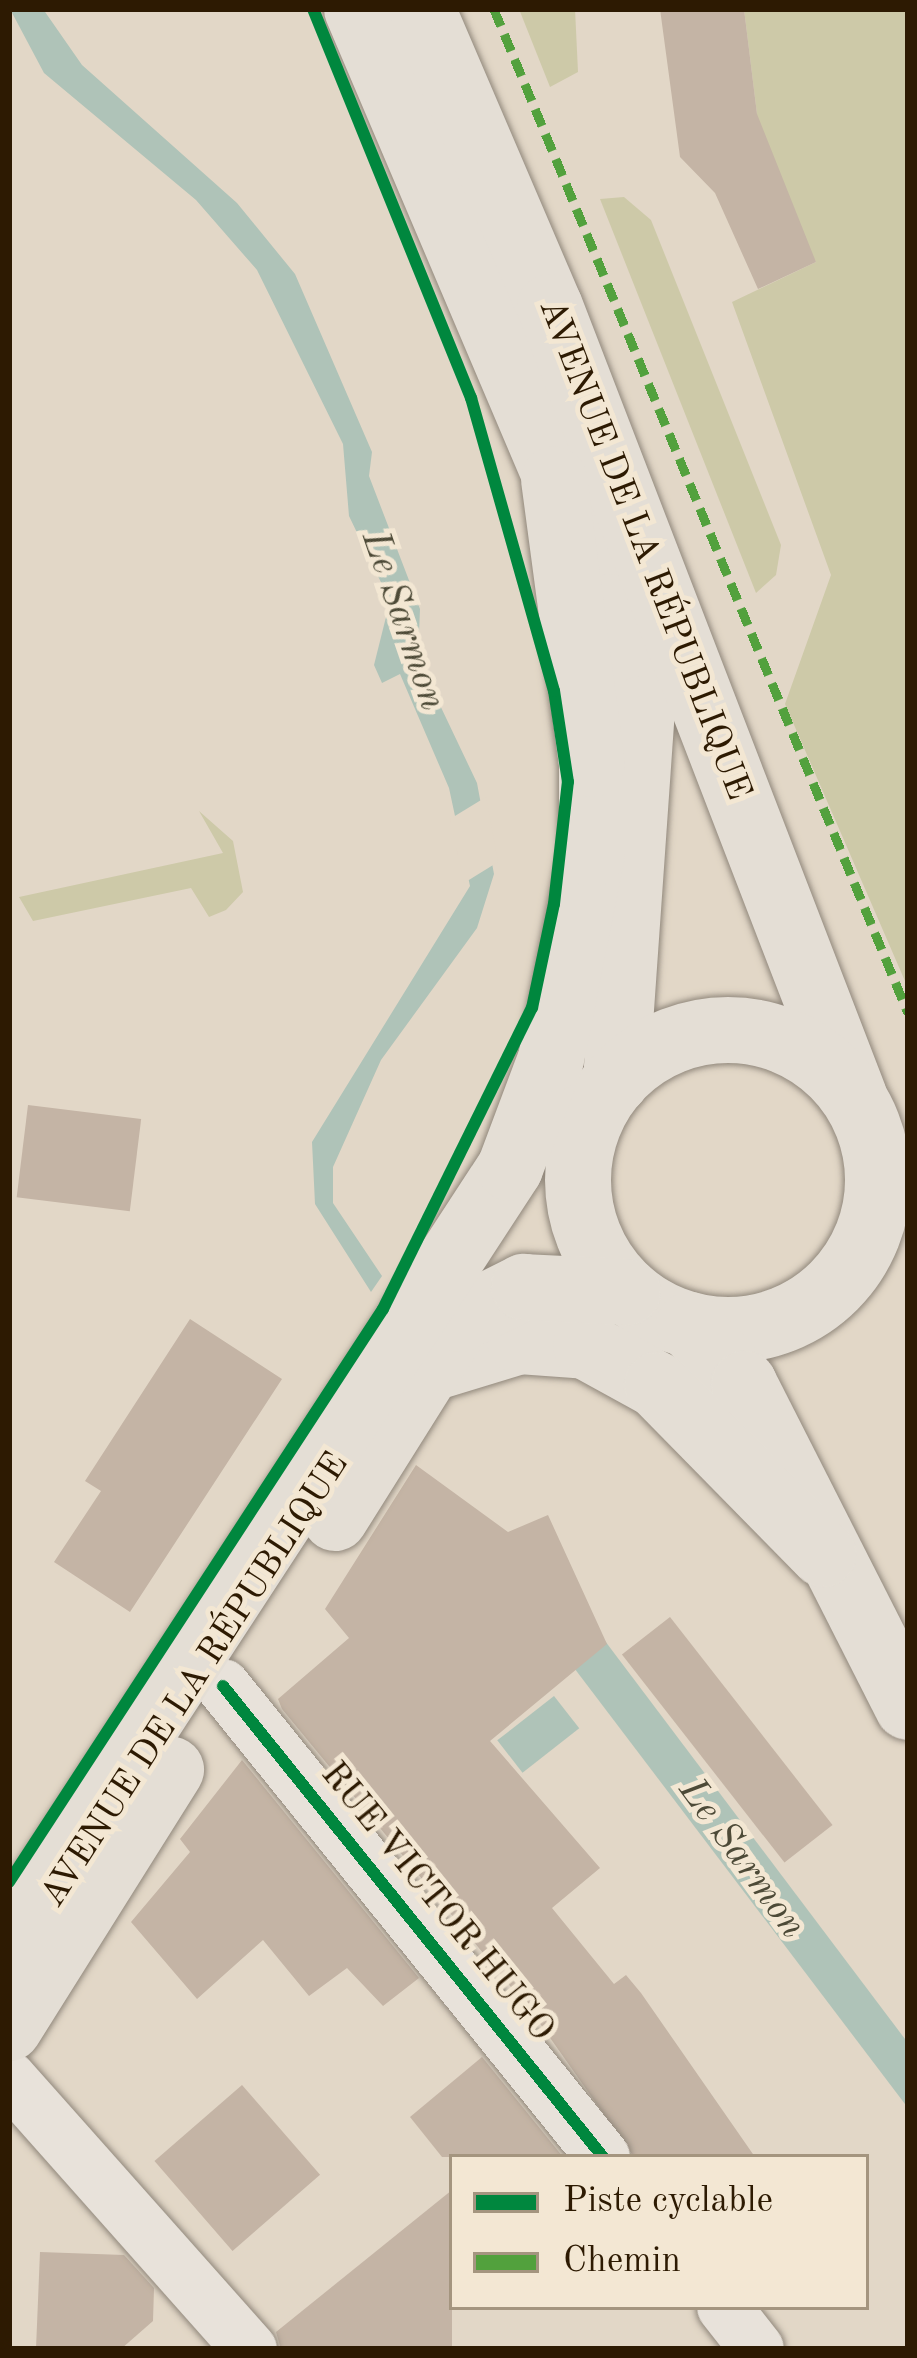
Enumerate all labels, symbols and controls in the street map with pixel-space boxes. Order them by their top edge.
street label: AVENUE DE LA RÉPUBLIQUE [527,293,759,807]
water label: Le Sarmon [349,525,455,717]
street label: AVENUE DE LA RÉPUBLIQUE [33,1446,359,1916]
street label: RUE VICTOR HUGO [310,1755,562,2051]
water label: Le Sarmon [667,1770,815,1948]
legend [449,2154,869,2310]
text: Piste cyclable [563,2184,773,2220]
text: Chemin [563,2244,681,2280]

